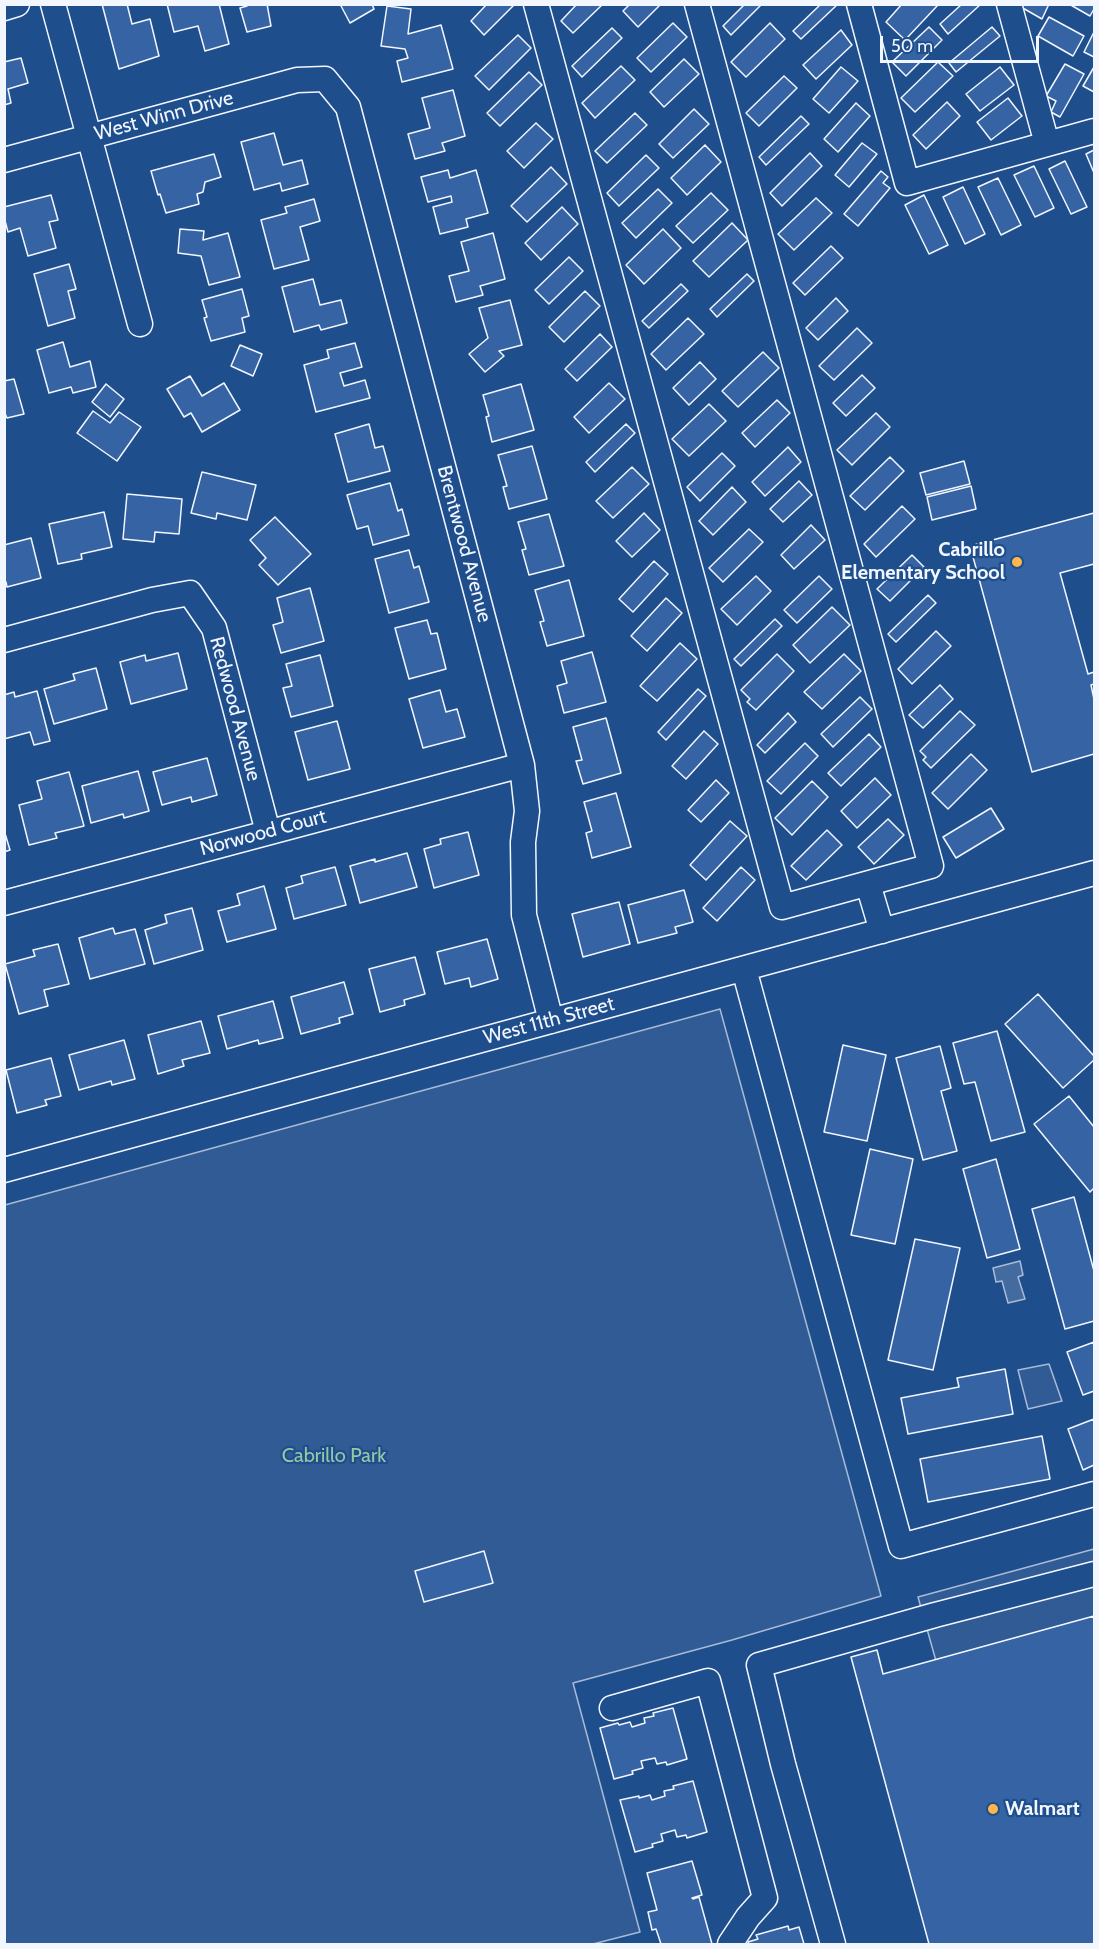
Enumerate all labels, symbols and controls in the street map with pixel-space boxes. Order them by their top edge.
scale bar [883,24,1042,62]
text: 50 m [891,35,933,57]
street label: West Winn Drive [92,86,236,146]
street label: Brentwood Avenue [432,463,496,625]
place label: Cabrillo Elementary School [841,538,1005,585]
marker: Cabrillo Elementary School [1010,555,1024,569]
street label: Redwood Avenue [204,634,266,784]
street label: Norwood Court [197,805,329,861]
street label: West 11th Street [481,992,617,1050]
park label: Cabrillo Park [282,1444,386,1468]
place label: Walmart [1005,1797,1080,1821]
marker: Walmart [986,1802,1000,1816]

